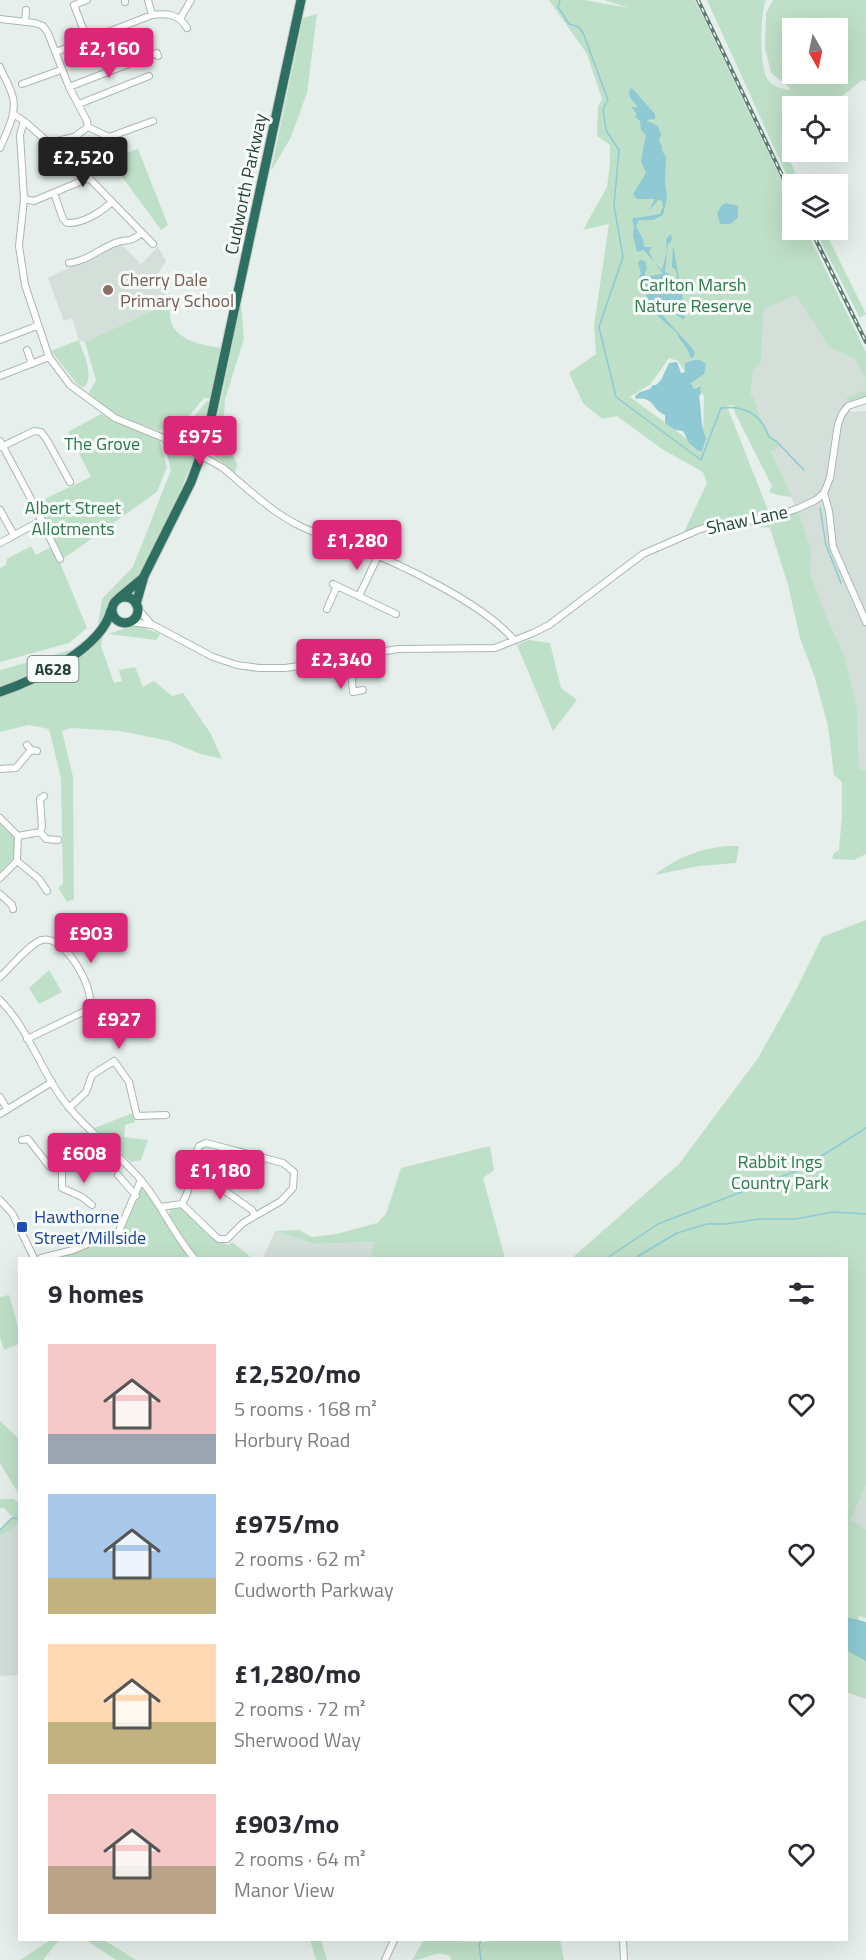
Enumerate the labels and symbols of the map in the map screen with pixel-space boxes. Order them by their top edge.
north arrow [782,18,848,84]
pin: £2,160 [60,28,158,79]
street label: Cudworth Parkway [217,111,274,257]
pin: £2,520 [34,137,132,188]
place label: Cherry Dale Primary School [120,266,234,314]
park label: Carlton Marsh Nature Reserve [634,271,752,319]
marker: Cherry Dale Primary School [101,283,115,297]
pin: £975 [164,416,236,467]
park label: The Grove [64,430,140,457]
park label: Albert Street Allotments [25,494,122,542]
street label: Shaw Lane [704,498,790,541]
pin: £1,280 [308,520,406,571]
pin: £2,340 [292,639,390,690]
road number: A628 [28,656,78,682]
pin: £903 [55,913,127,964]
pin: £927 [83,999,155,1050]
pin: £608 [48,1133,120,1184]
park label: Rabbit Ings Country Park [731,1148,829,1196]
pin: £1,180 [171,1150,269,1201]
place label: Hawthorne Street/Millside [34,1203,146,1251]
marker: Hawthorne Street/Millside [15,1220,29,1234]

